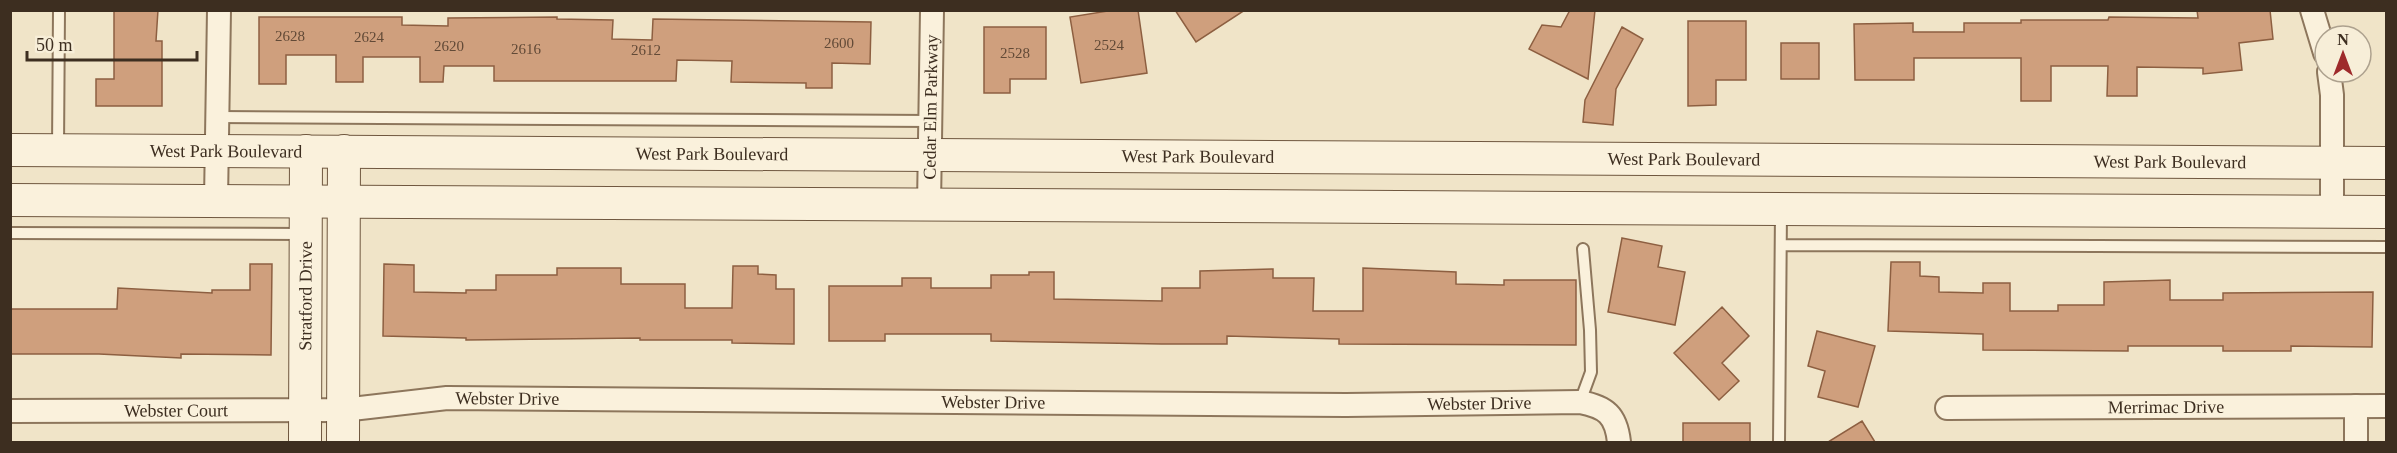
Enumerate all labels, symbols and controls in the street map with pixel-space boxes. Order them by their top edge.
scale bar [27,24,196,62]
north arrow [2313,24,2373,84]
house number: 2628 [275,28,305,44]
house number: 2624 [354,29,385,45]
text: N [2337,31,2349,48]
street label: Cedar Elm Parkway [919,34,942,180]
text: 50 m [36,35,73,55]
house number: 2600 [824,35,854,51]
house number: 2524 [1094,37,1125,53]
house number: 2620 [434,38,464,54]
house number: 2616 [511,41,542,57]
house number: 2612 [631,42,661,58]
house number: 2528 [1000,45,1030,61]
street label: West Park Boulevard [150,141,302,162]
street label: West Park Boulevard [636,143,788,164]
street label: West Park Boulevard [1122,146,1274,167]
street label: West Park Boulevard [1608,149,1760,170]
street label: West Park Boulevard [2094,151,2246,172]
street label: Stratford Drive [295,241,316,351]
street label: Webster Drive [455,388,559,409]
street label: Webster Drive [941,392,1045,413]
street label: Webster Drive [1427,393,1531,414]
street label: Merrimac Drive [2108,397,2224,417]
street label: Webster Court [124,400,228,421]

